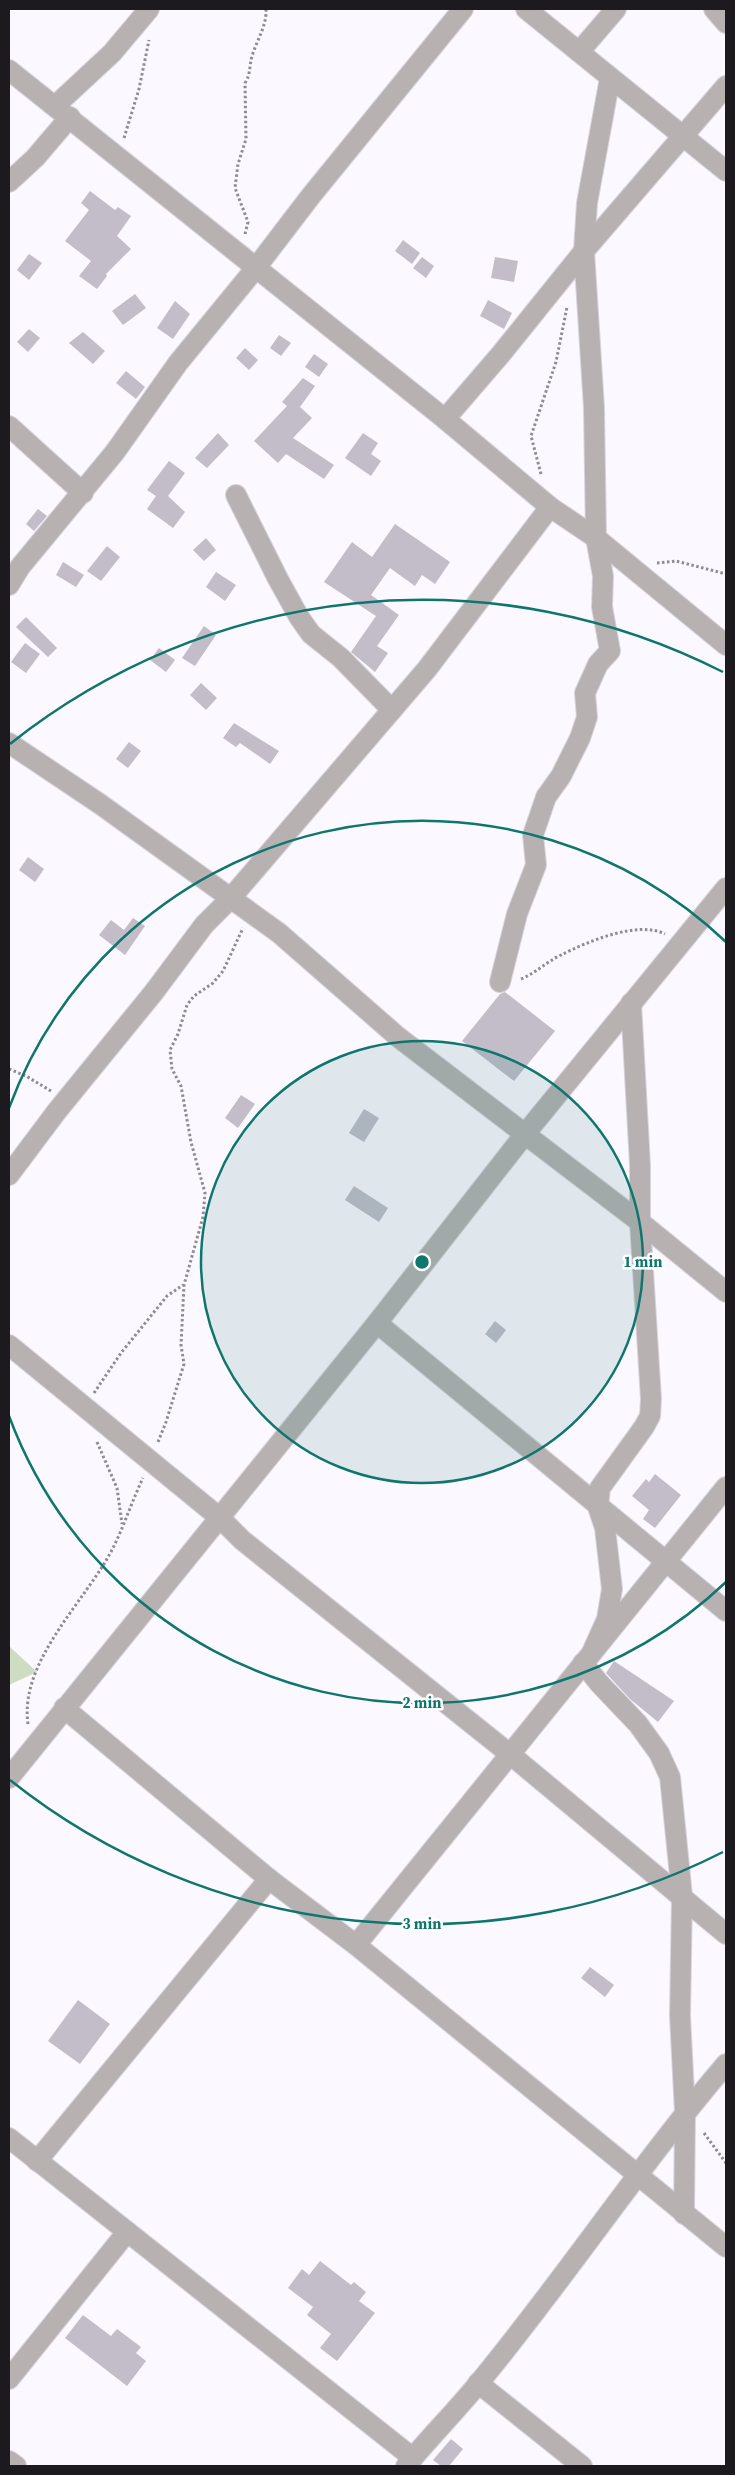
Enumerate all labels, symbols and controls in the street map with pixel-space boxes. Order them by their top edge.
text: 1 min [624,1251,662,1272]
centre of rings [413,1253,431,1271]
text: 2 min [403,1692,441,1713]
text: 3 min [403,1913,441,1934]

